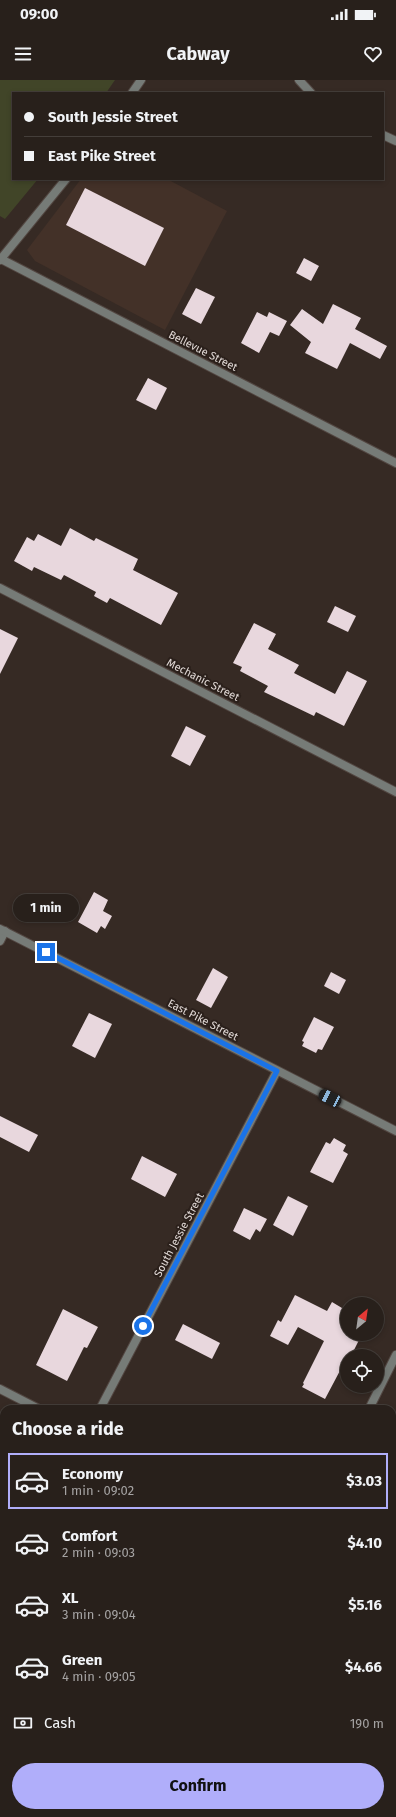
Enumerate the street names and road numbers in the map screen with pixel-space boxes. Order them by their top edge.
street label: Bellevue Street [166,328,240,374]
street label: Mechanic Street [164,656,242,704]
street label: East Pike Street [166,997,240,1043]
street label: South Jessie Street [151,1191,207,1279]

